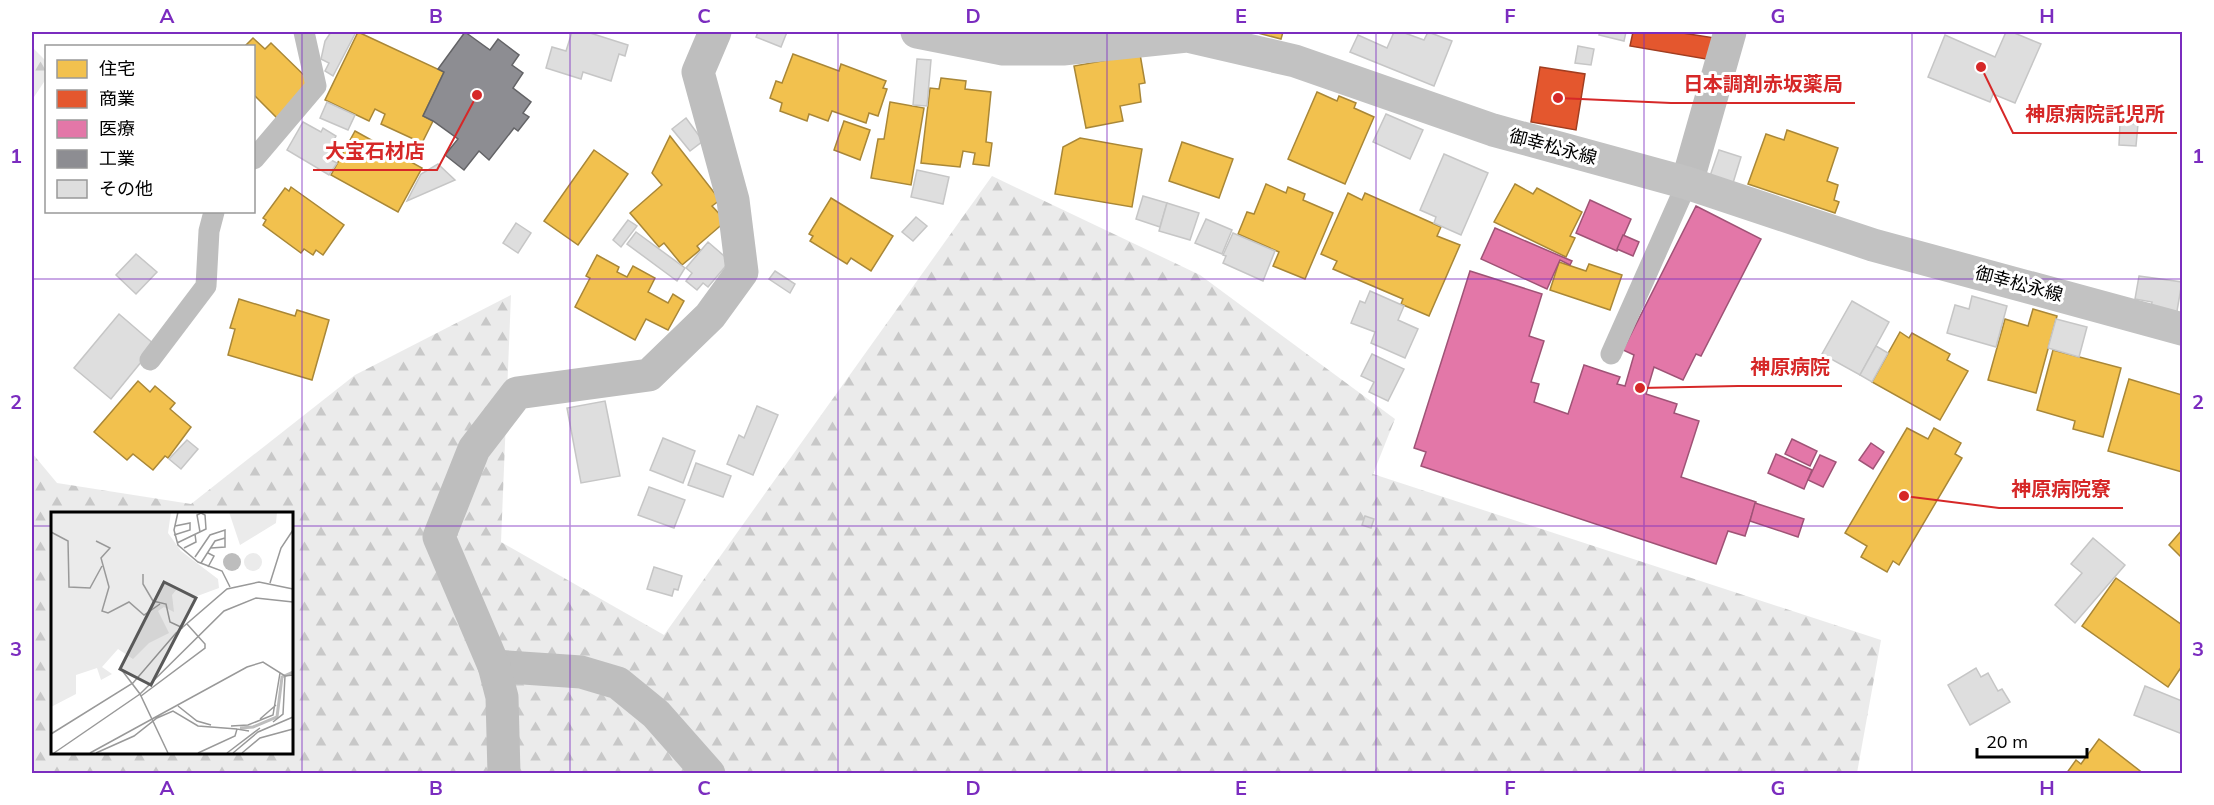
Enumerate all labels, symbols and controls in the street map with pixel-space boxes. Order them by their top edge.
text: A [160,3,175,28]
text: B [429,3,443,28]
text: C [697,3,711,28]
text: D [965,3,981,28]
text: E [1235,3,1247,28]
text: F [1504,3,1516,28]
text: G [1771,3,1785,28]
text: H [2039,3,2055,28]
legend [45,45,255,213]
text: 住宅 [99,57,135,80]
callout: 日本調剤赤坂薬局 [1671,65,1855,103]
text: 日本調剤赤坂薬局 [1683,71,1843,96]
text: 商業 [99,87,135,110]
callout: 神原病院託児所 [2013,95,2177,133]
text: 神原病院託児所 [2025,101,2165,126]
text: 医療 [99,117,135,140]
street label: 御幸松永線 [1507,124,1600,169]
callout: 大宝石材店 [313,132,437,170]
text: 大宝石材店 [325,138,425,163]
text: 1 [10,143,22,168]
text: 1 [2192,143,2204,168]
text: 工業 [99,147,135,170]
text: その他 [99,177,153,200]
street label: 御幸松永線 [1973,261,2066,306]
callout: 神原病院 [1738,348,1842,386]
text: 神原病院 [1750,354,1830,379]
text: 2 [10,389,22,414]
text: 2 [2192,389,2204,414]
callout: 神原病院寮 [1999,470,2123,508]
text: 神原病院寮 [2011,476,2111,501]
inset map [51,512,292,754]
text: 3 [10,636,22,661]
text: 3 [2192,636,2204,661]
scale bar [1977,721,2086,759]
text: 20 m [1986,730,2028,753]
text: A [160,775,175,800]
text: B [429,775,443,800]
text: C [697,775,711,800]
text: D [965,775,981,800]
text: E [1235,775,1247,800]
text: F [1504,775,1516,800]
text: G [1771,775,1785,800]
text: H [2039,775,2055,800]

